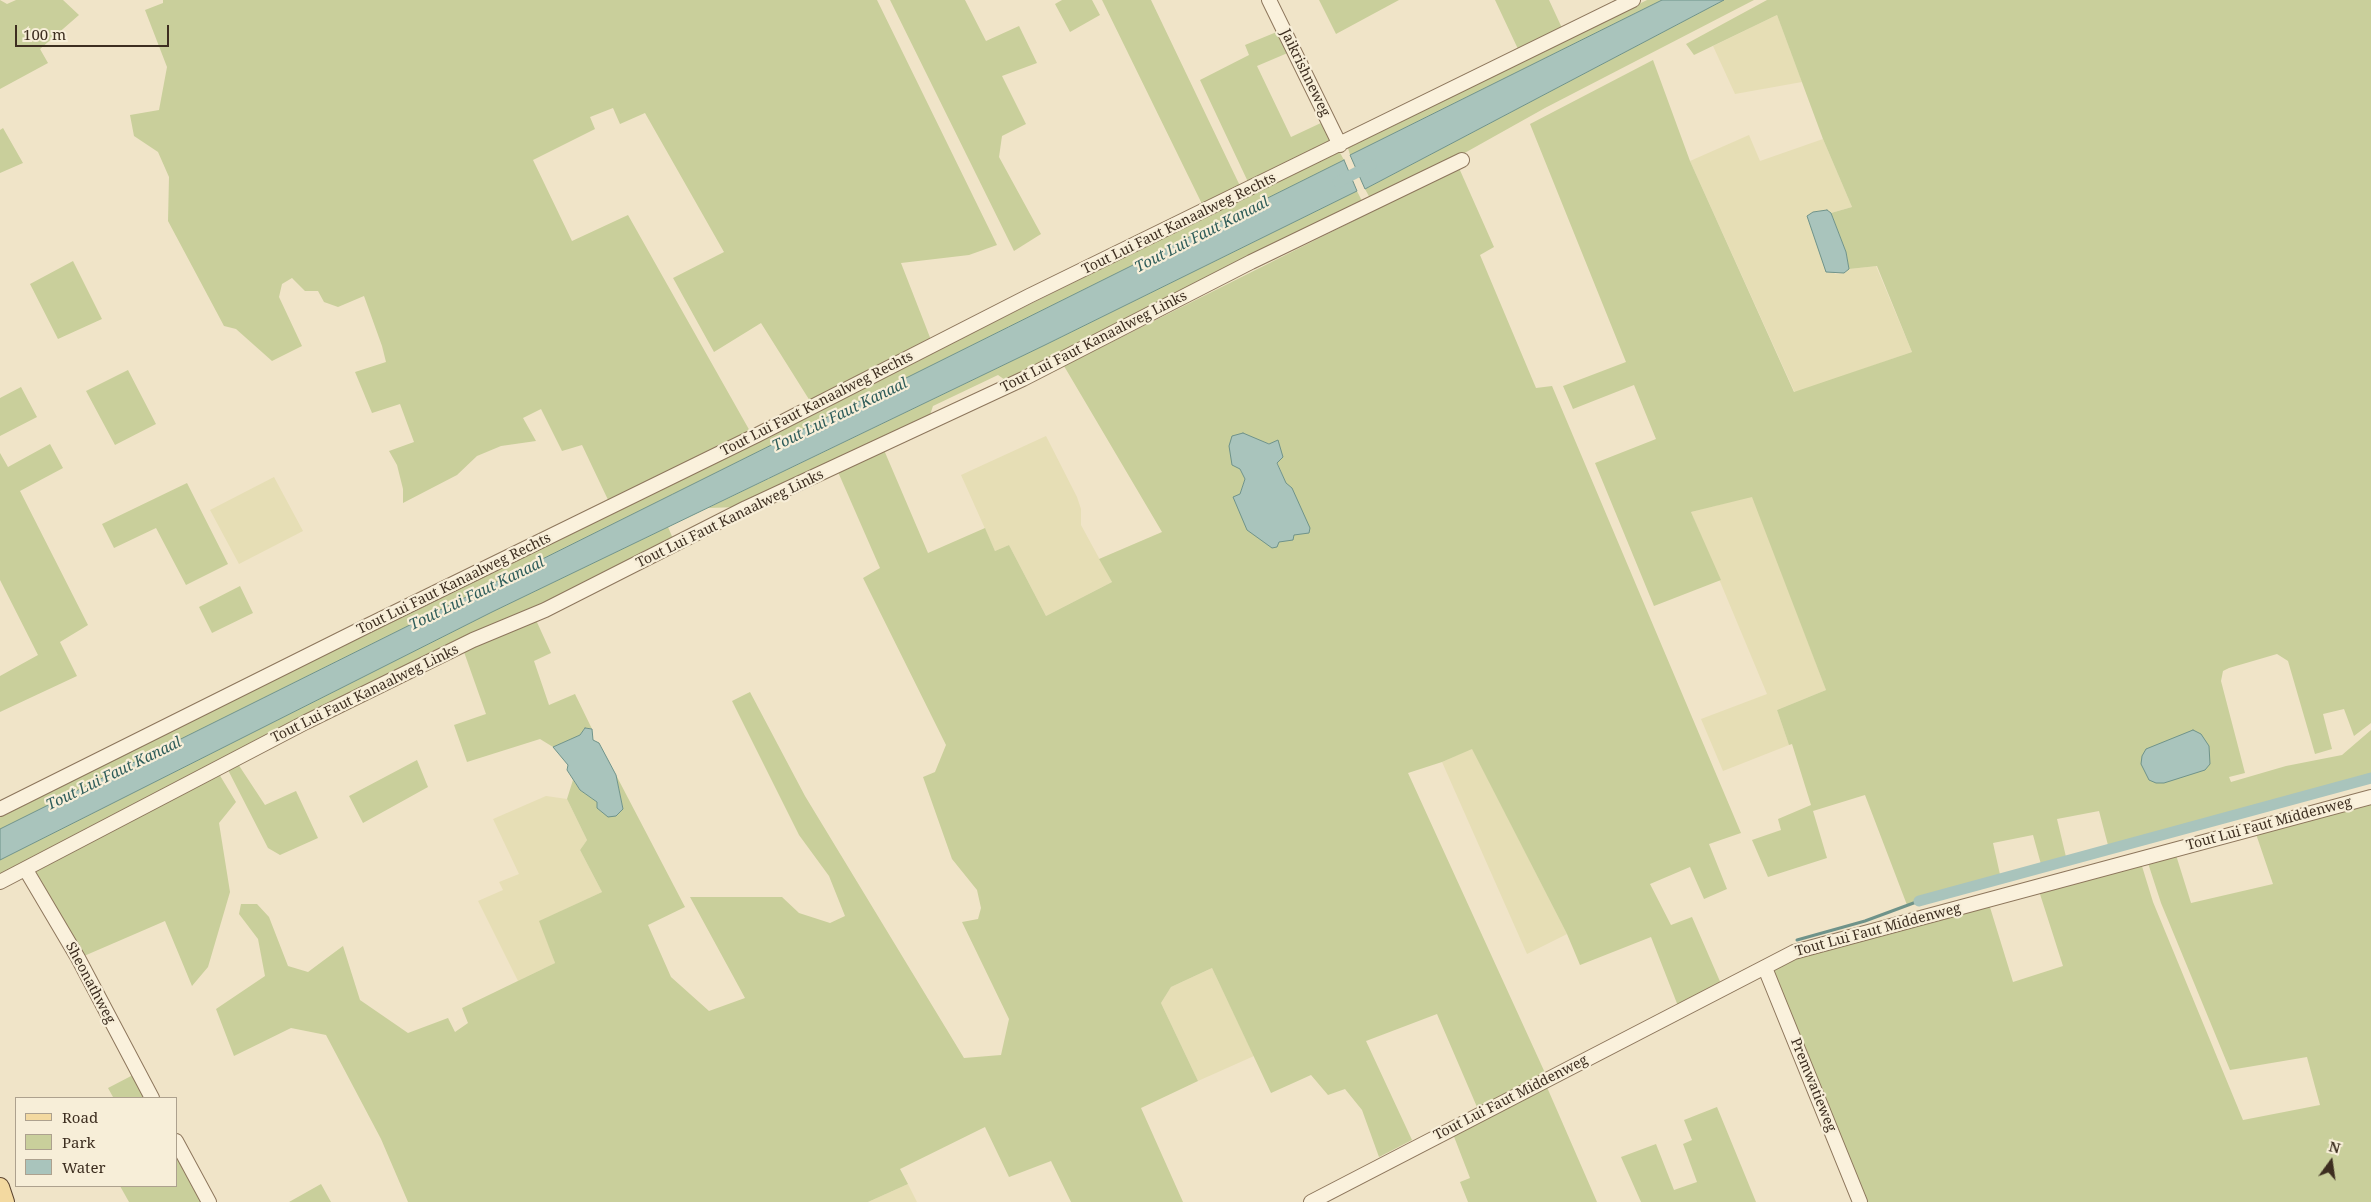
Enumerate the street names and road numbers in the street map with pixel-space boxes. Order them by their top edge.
street label: Jaikrishneweg [1277,26,1333,120]
street label: Tout Lui Faut Kanaalweg Rechts [1079,170,1279,278]
street label: Tout Lui Faut Kanaalweg Links [998,288,1190,396]
street label: Tout Lui Faut Kanaalweg Rechts [718,348,916,460]
street label: Tout Lui Faut Kanaalweg Links [634,466,826,572]
street label: Tout Lui Faut Kanaalweg Rechts [354,530,554,638]
street label: Tout Lui Faut Kanaalweg Links [269,641,461,747]
street label: Tout Lui Faut Middenweg [2184,794,2354,854]
street label: Tout Lui Faut Middenweg [1793,900,1963,960]
street label: Sheonathweg [61,939,119,1027]
street label: Premwatieweg [1787,1036,1839,1134]
street label: Tout Lui Faut Middenweg [1431,1052,1591,1144]

